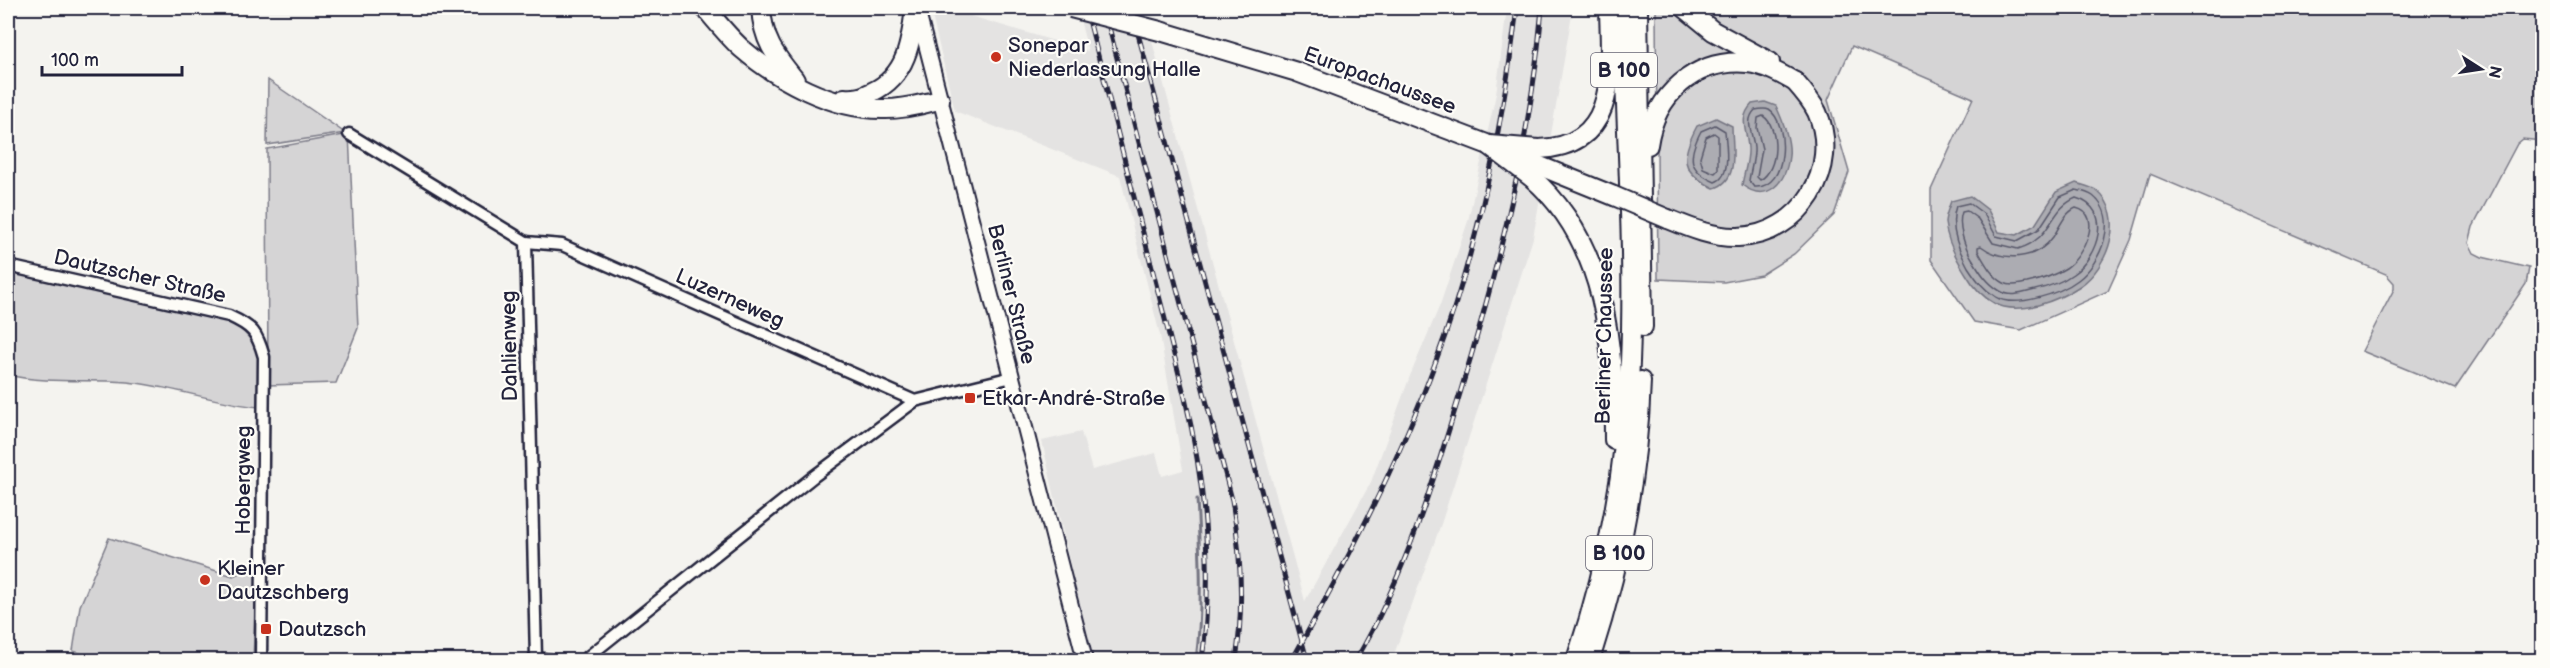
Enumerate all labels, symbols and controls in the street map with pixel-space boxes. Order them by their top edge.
place label: Sonepar Niederlassung Halle [1008,33,1201,82]
scale bar [42,39,182,77]
north arrow [2451,39,2511,99]
street label: Europachaussee [1300,41,1459,120]
text: 100 m [51,50,99,71]
marker: Sonepar Niederlassung Halle [989,50,1003,64]
road number: B 100 [1591,53,1657,87]
text: N [2484,64,2505,80]
street label: Berliner Straße [982,221,1041,367]
street label: Dautzscher Straße [51,245,228,308]
street label: Berliner Chaussee [1590,247,1619,425]
street label: Luzerneweg [672,263,788,334]
street label: Dahlienweg [496,290,523,402]
place label: Etkar-André-Straße [982,386,1165,411]
marker: Etkar-André-Straße [963,391,977,405]
street label: Hobergweg [231,425,256,535]
road number: B 100 [1586,536,1652,570]
place label: Kleiner Dautzschberg [217,556,349,605]
marker: Kleiner Dautzschberg [198,573,212,587]
place label: Dautzsch [278,617,366,642]
marker: Dautzsch [259,622,273,636]

